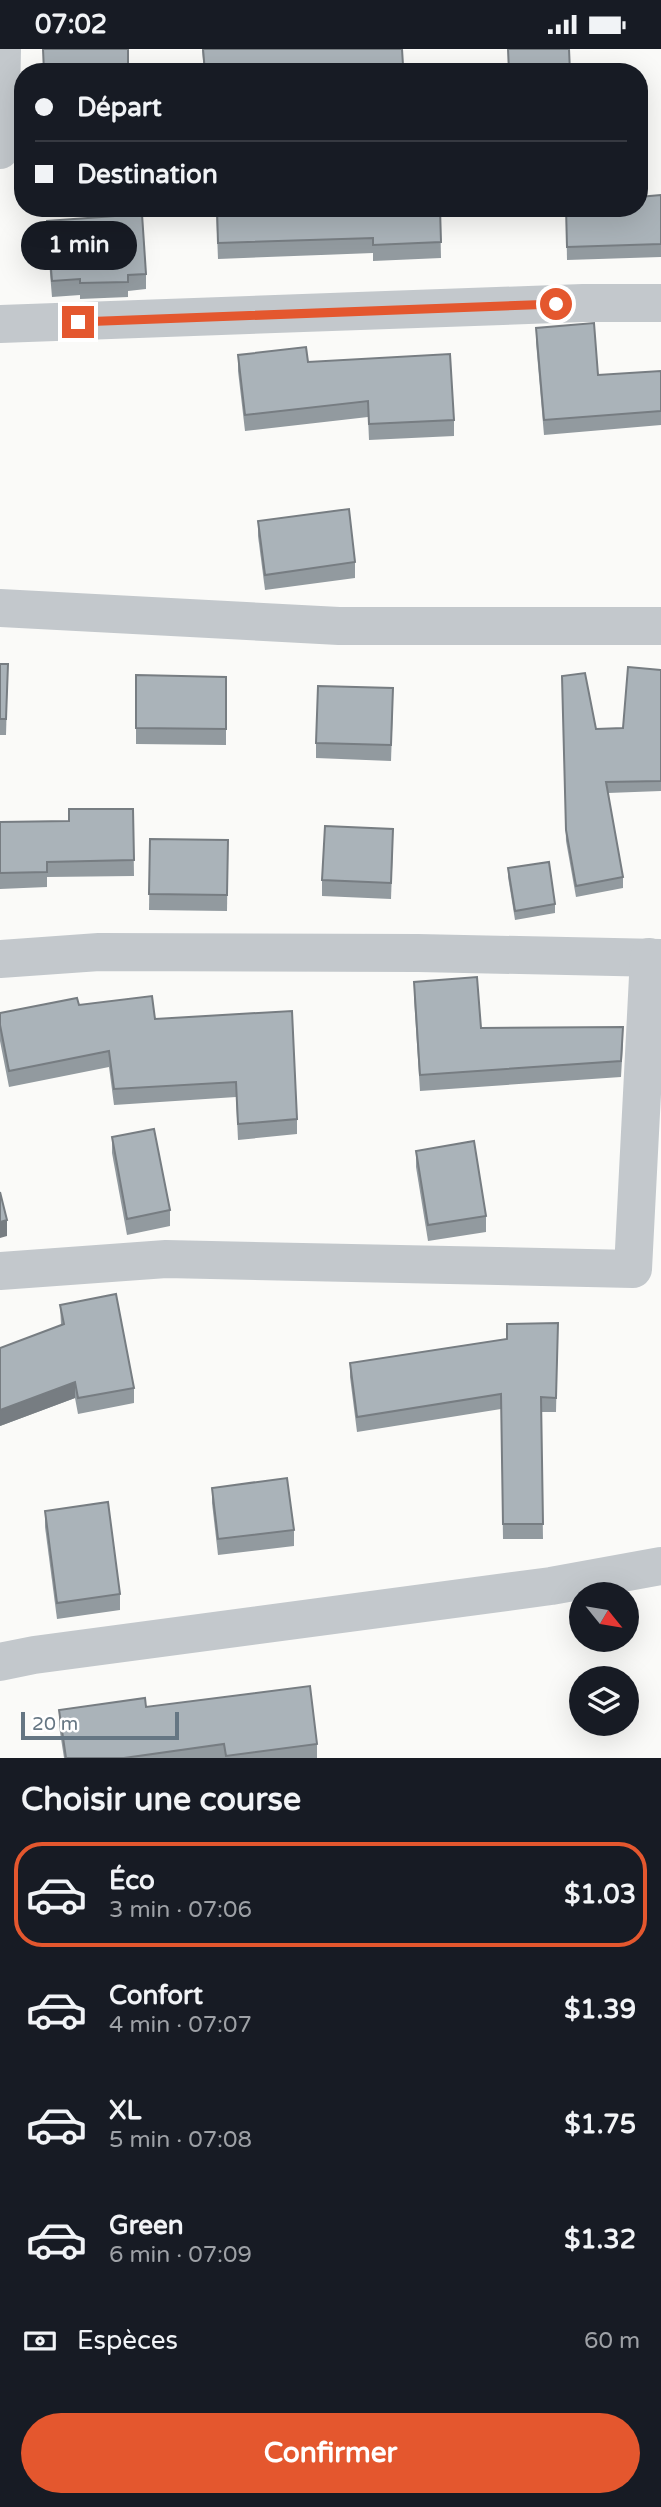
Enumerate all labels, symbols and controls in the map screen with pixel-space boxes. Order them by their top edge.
text: 07:02 [35,9,107,40]
text: Départ [77,92,162,123]
text: Destination [77,159,218,190]
callout: 1 min [20,221,136,269]
text: 1 min [48,231,110,259]
route start [540,288,572,320]
route end [62,306,94,338]
north arrow [569,1582,639,1652]
map controls [569,1582,639,1736]
button: layers [569,1666,639,1736]
scale bar [21,1709,178,1741]
text: 20 m [32,1713,78,1735]
text: Choisir une course [21,1781,301,1819]
icon: car [25,1863,88,1926]
text: Éco [109,1865,155,1896]
text: $1.03 [564,1879,636,1910]
text: 3 min · 07:06 [109,1896,252,1924]
icon: car [25,1978,88,2041]
text: Confort [109,1980,203,2011]
text: $1.39 [564,1994,636,2025]
text: 4 min · 07:07 [109,2011,252,2039]
icon: car [25,2093,88,2156]
text: XL [109,2095,141,2126]
text: $1.75 [564,2109,636,2140]
text: 5 min · 07:08 [109,2126,252,2154]
icon: car [25,2208,88,2271]
text: Green [109,2210,184,2241]
text: $1.32 [564,2224,636,2255]
text: 6 min · 07:09 [109,2241,252,2269]
icon: cash [21,2322,59,2360]
text: Espèces [77,2325,178,2356]
text: 60 m [584,2327,640,2355]
button: Confirmer [21,2413,640,2493]

